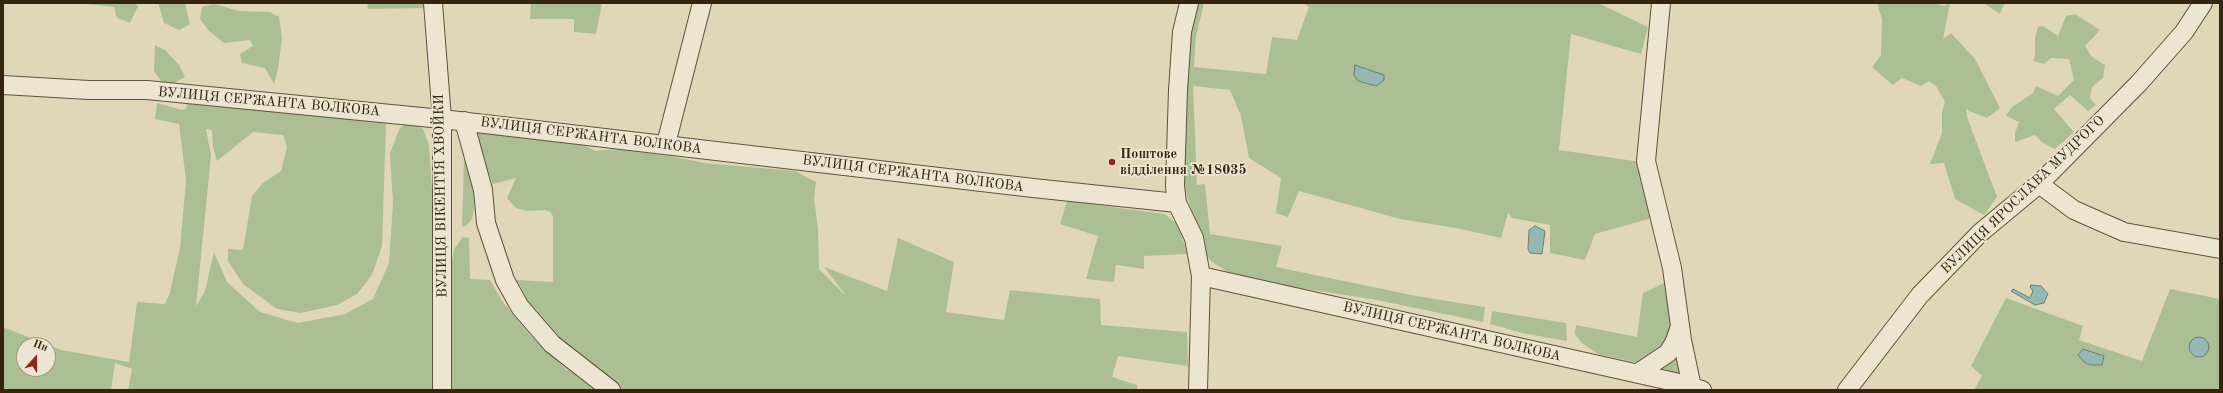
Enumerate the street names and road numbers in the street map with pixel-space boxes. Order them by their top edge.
street label: ВУЛИЦЯ СЕРЖАНТА ВОЛКОВА [157,84,381,120]
street label: ВУЛИЦЯ ВІКЕНТІЯ ХВОЙКИ [431,94,451,298]
street label: ВУЛИЦЯ ЯРОСЛАВА МУДРОГО [1938,112,2108,278]
street label: ВУЛИЦЯ СЕРЖАНТА ВОЛКОВА [479,114,703,158]
street label: ВУЛИЦЯ СЕРЖАНТА ВОЛКОВА [801,152,1025,196]
street label: ВУЛИЦЯ СЕРЖАНТА ВОЛКОВА [1341,299,1563,365]

